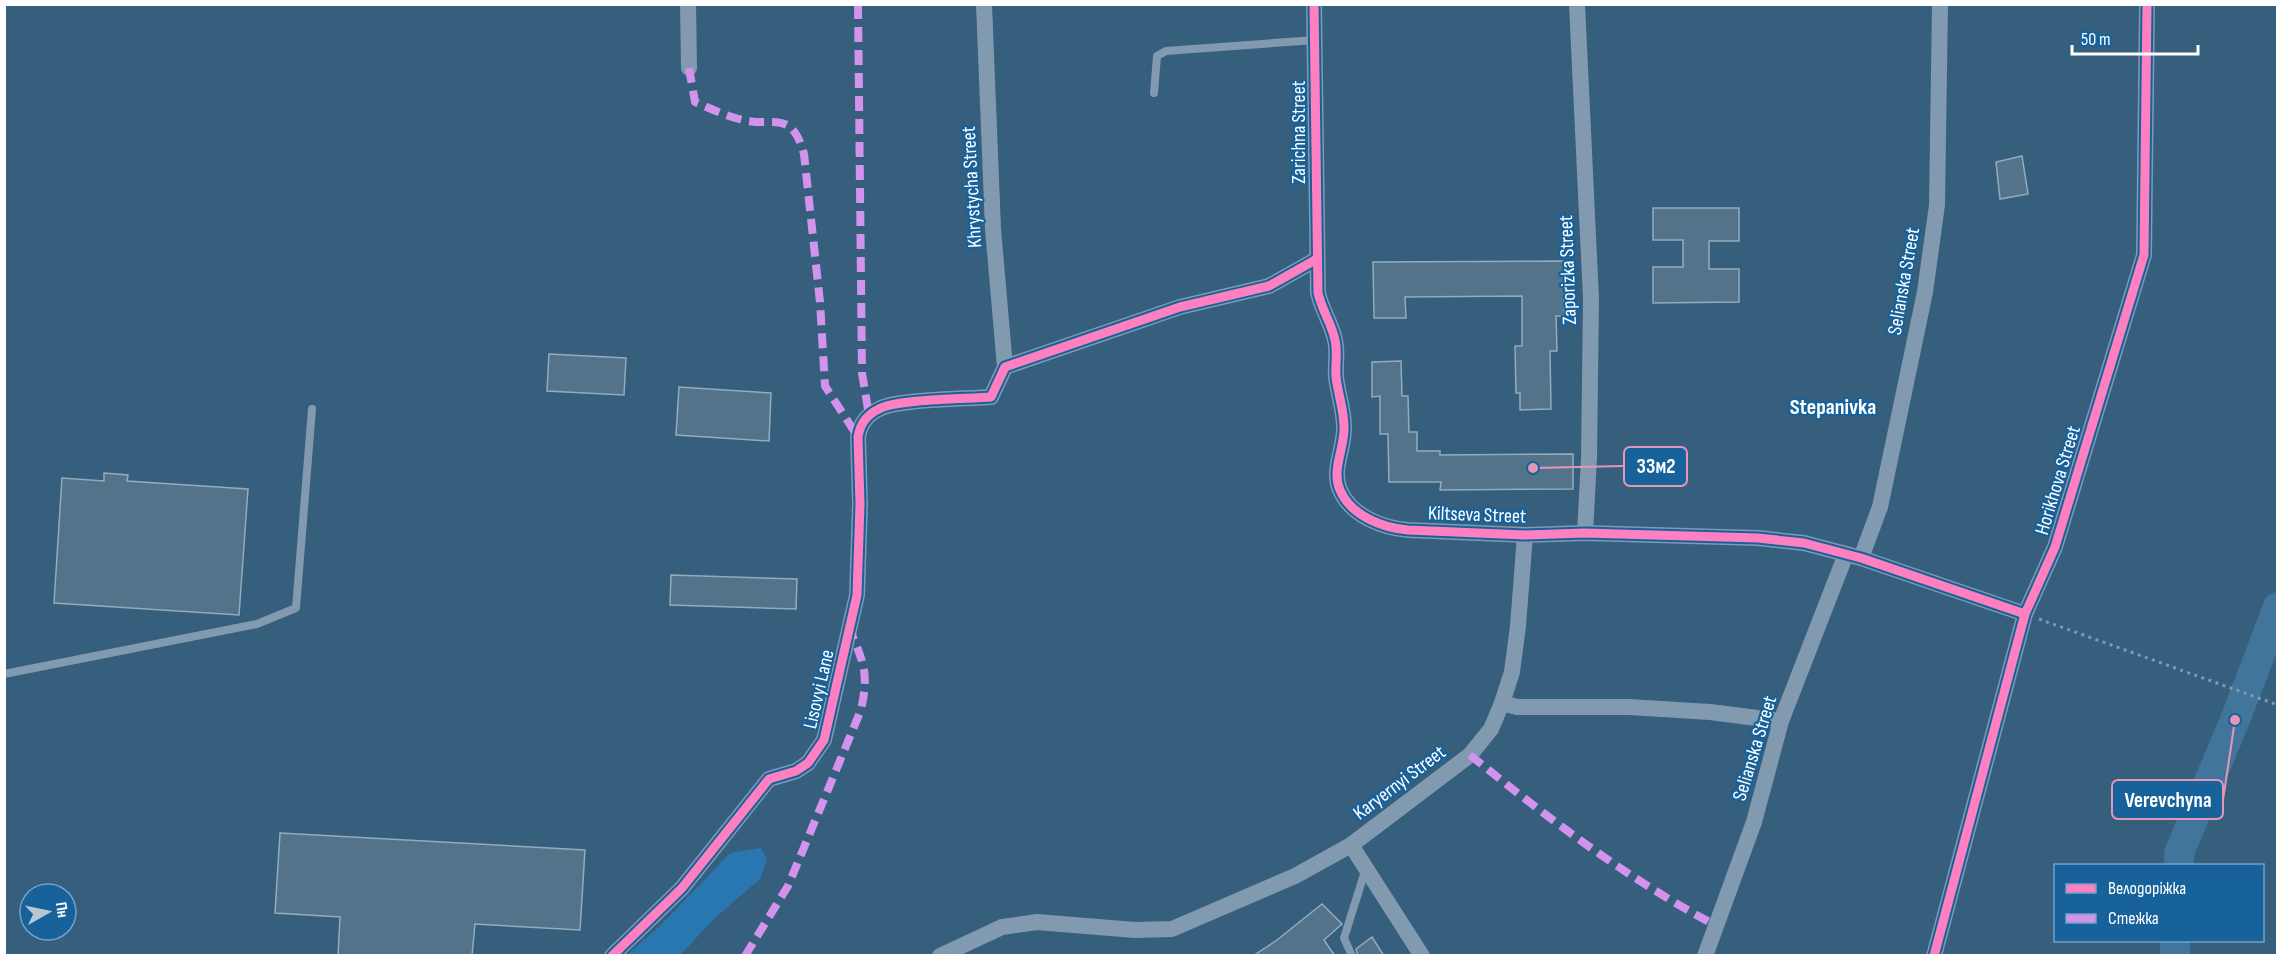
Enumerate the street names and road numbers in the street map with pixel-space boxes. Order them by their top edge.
street label: Zarichna Street [1287,80,1311,184]
street label: Khrystycha Street [957,125,987,248]
street label: Zaporizka Street [1554,215,1582,325]
street label: Selianska Street [1883,226,1925,337]
street label: Horikhova Street [2030,423,2086,538]
street label: Kiltseva Street [1428,501,1526,529]
street label: Lisovyi Lane [798,647,840,731]
street label: Selianska Street [1728,693,1782,804]
street label: Karyernyi Street [1349,740,1450,825]

